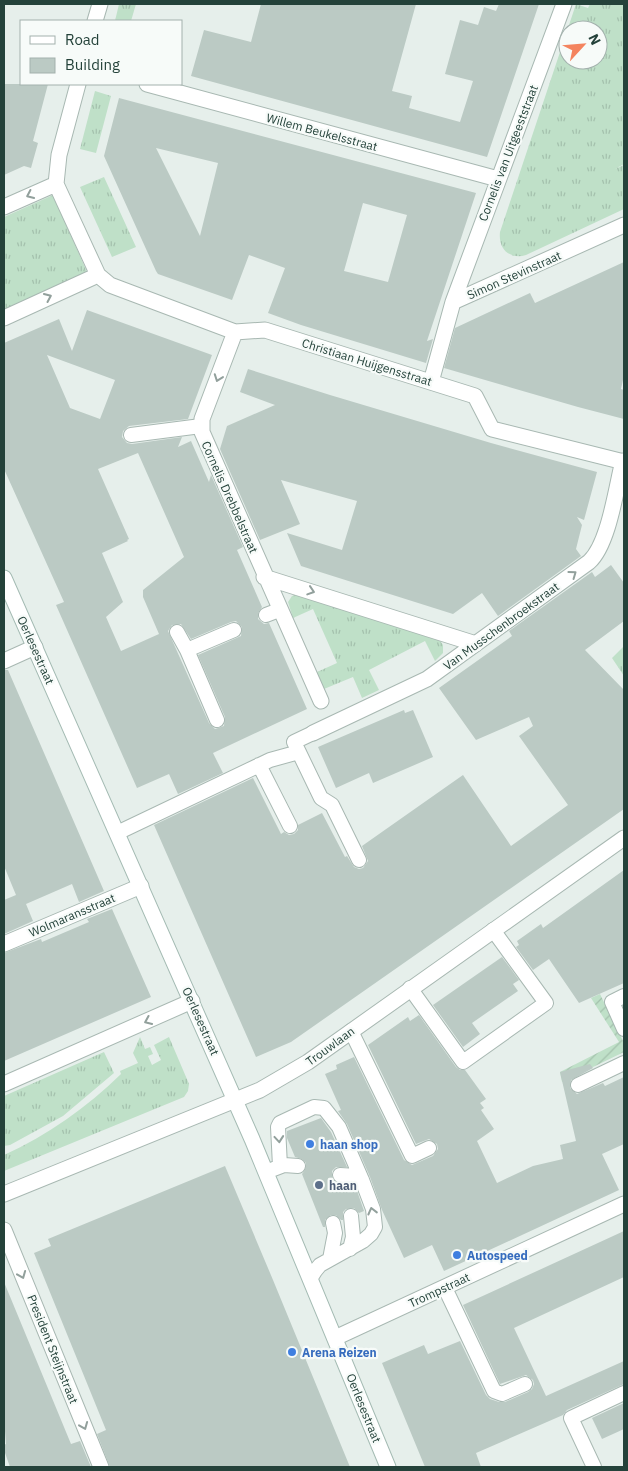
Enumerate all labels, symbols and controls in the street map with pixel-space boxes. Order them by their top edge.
legend [20,20,182,85]
north arrow [558,20,608,70]
text: Road [65,30,100,49]
text: N [584,31,605,48]
text: Building [65,55,120,74]
street label: Cornelis van Uitgeeststraat [475,83,541,223]
street label: Willem Beukelsstraat [265,110,379,154]
one-way arrow [26,189,35,200]
street label: Simon Stevinstraat [465,248,563,302]
one-way arrow [43,293,52,304]
street label: Christiaan Huijgensstraat [300,335,434,389]
one-way arrow [214,373,224,381]
street label: Cornelis Drebbelstraat [199,439,261,555]
one-way arrow [567,571,577,580]
street label: Van Musschenbroekstraat [440,579,562,673]
one-way arrow [306,586,315,596]
street label: Oerlesestraat [14,614,58,686]
street label: Wolmaransstraat [27,890,117,940]
street label: Oerlesestraat [179,985,223,1057]
one-way arrow [144,1014,153,1025]
street label: Trouwlaan [303,1023,357,1069]
one-way arrow [273,1136,284,1144]
place label: haan shop [320,1137,378,1152]
marker: haan shop [304,1138,316,1150]
place label: haan [329,1178,357,1193]
marker: haan [313,1179,325,1191]
one-way arrow [367,1207,378,1216]
place label: Autospeed [467,1248,528,1263]
marker: Autospeed [451,1249,463,1261]
street label: Trompstraat [406,1269,472,1311]
one-way arrow [16,1270,27,1279]
street label: President Steijnstraat [24,1292,82,1406]
place label: Arena Reizen [302,1345,377,1360]
marker: Arena Reizen [286,1346,298,1358]
street label: Oerlesestraat [343,1371,385,1445]
one-way arrow [78,1421,88,1429]

